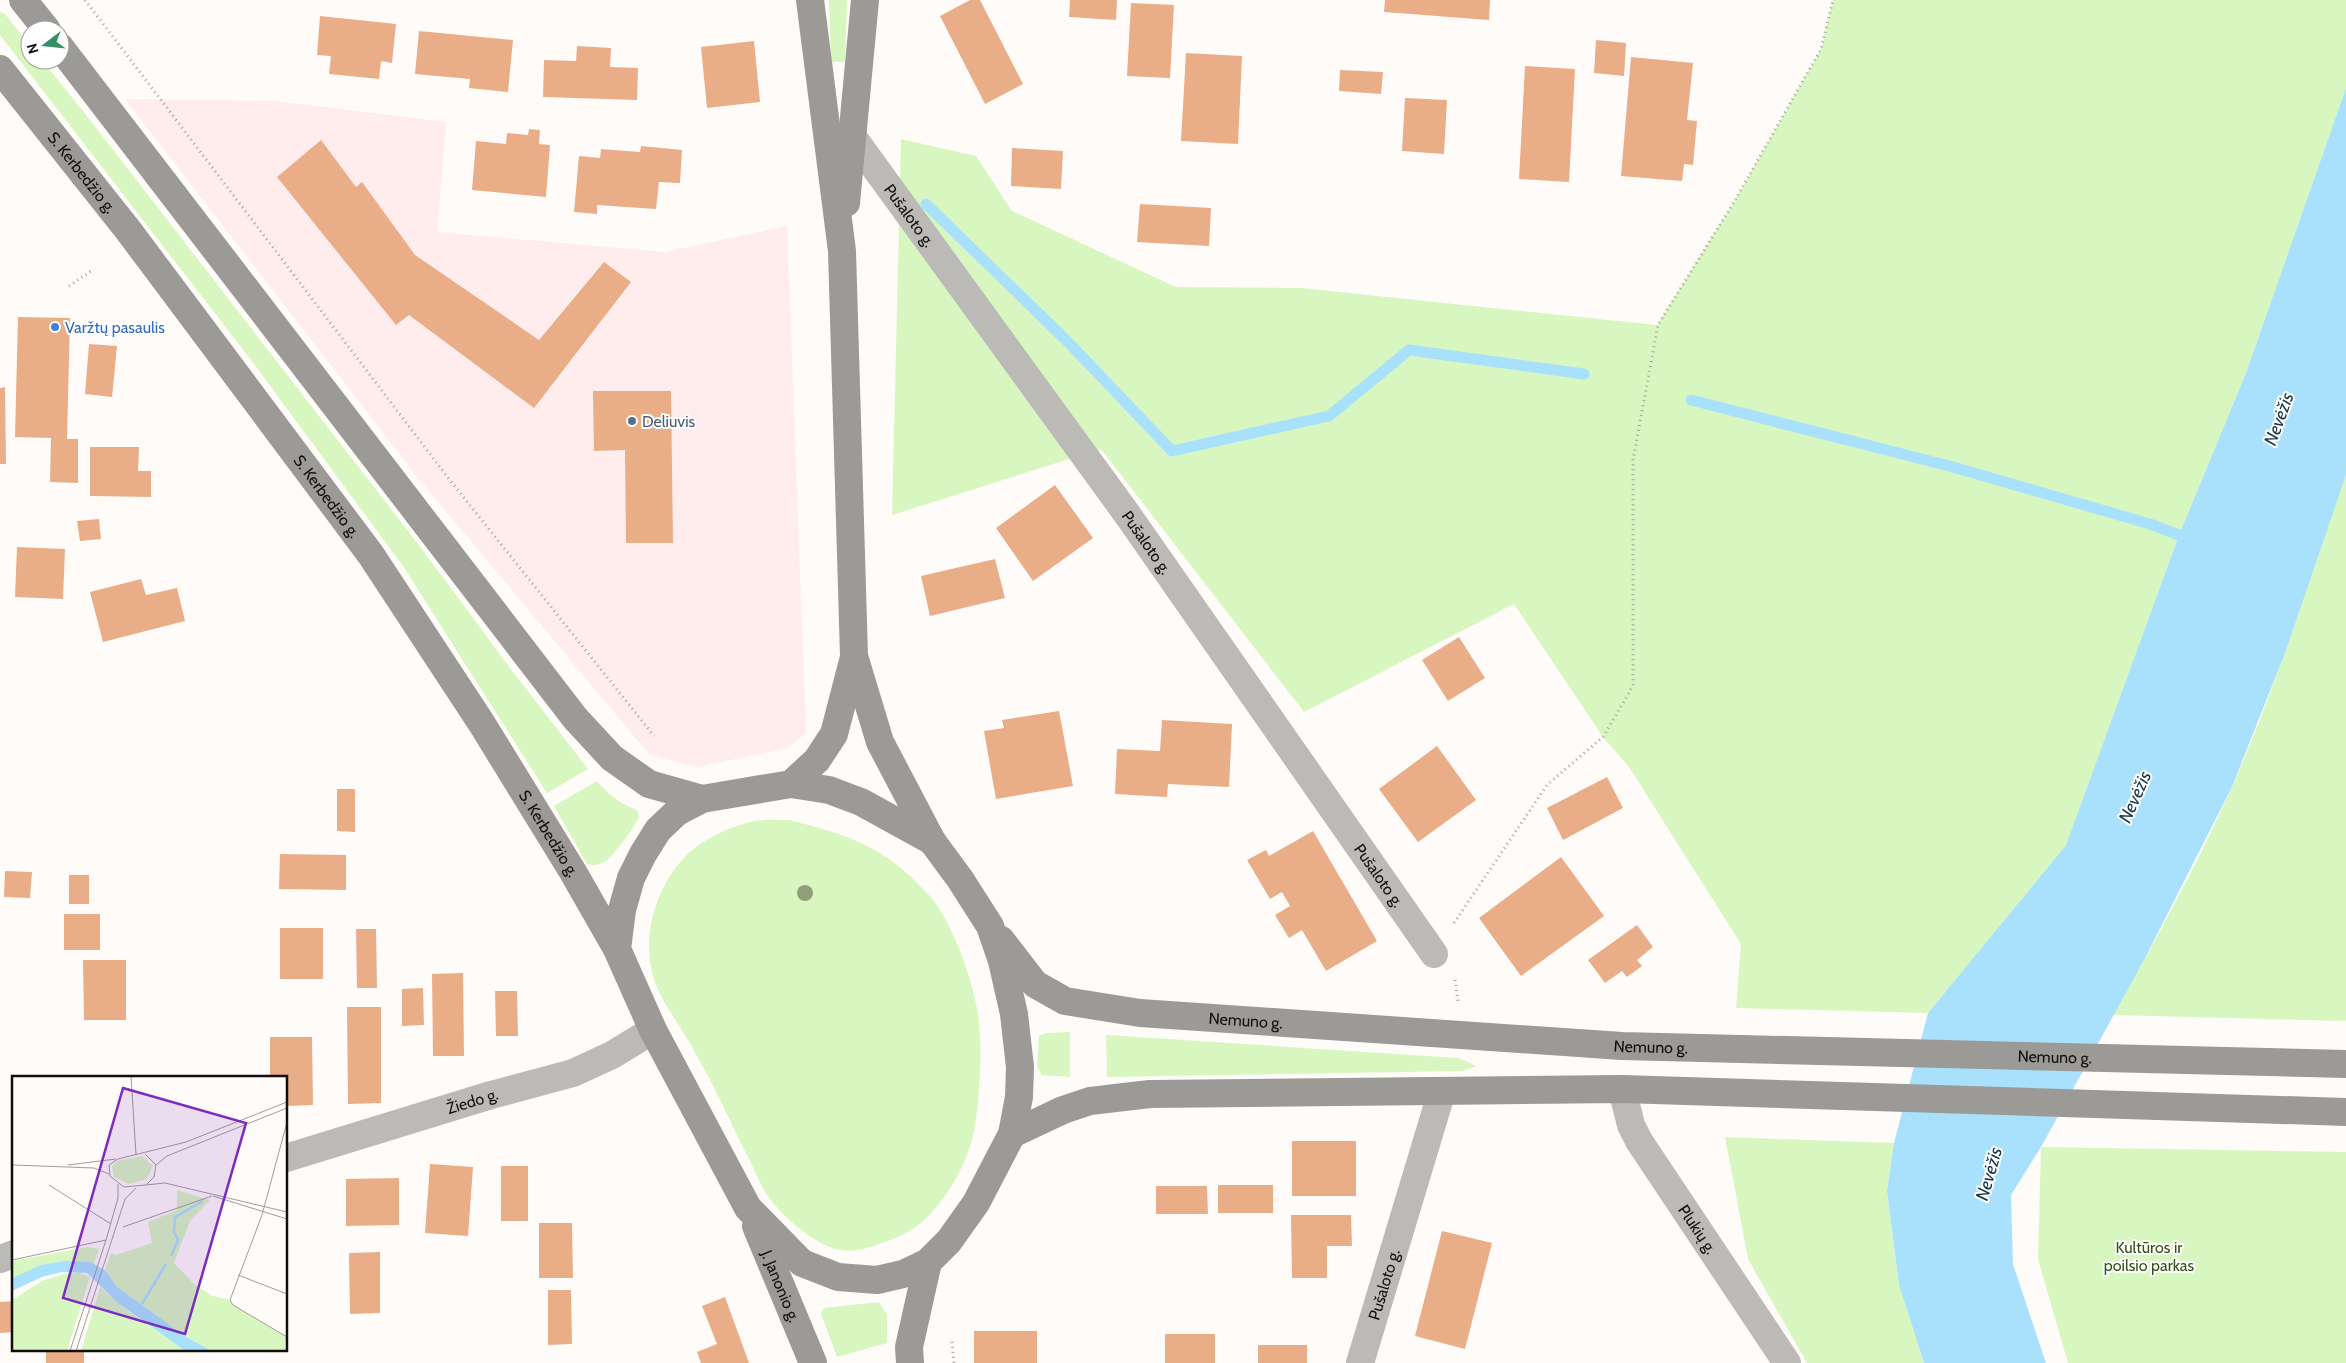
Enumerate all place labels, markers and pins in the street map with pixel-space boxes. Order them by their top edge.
place label: Varžtų pasaulis [65,318,165,337]
marker: Varžtų pasaulis [49,321,61,333]
place label: Deliuvis [642,412,696,431]
marker: Deliuvis [626,415,638,427]

